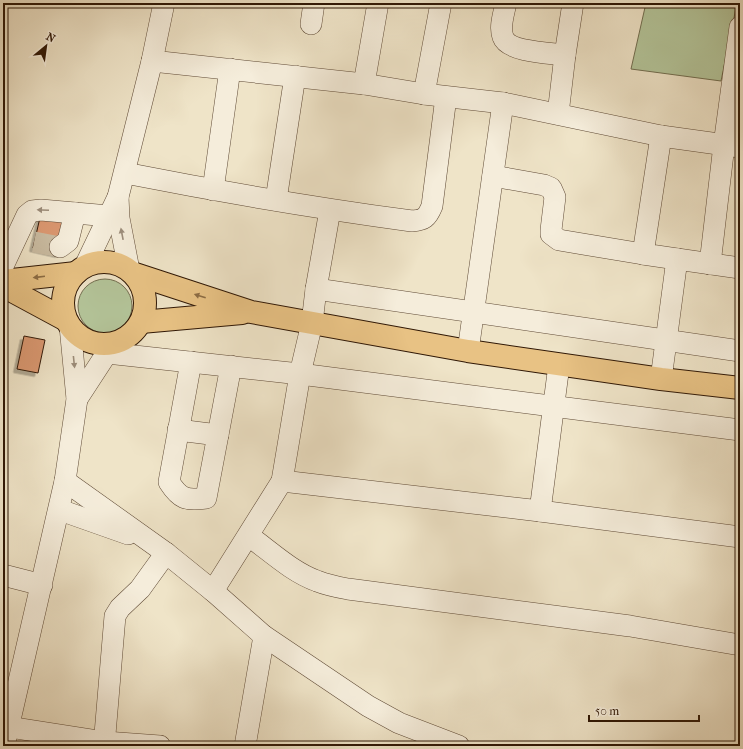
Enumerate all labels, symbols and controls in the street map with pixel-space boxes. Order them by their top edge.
north arrow [26,26,66,66]
text: N [44,30,58,46]
one-way arrow [37,207,49,214]
one-way arrow [119,228,125,240]
one-way arrow [33,274,45,280]
one-way arrow [194,293,206,299]
one-way arrow [70,356,77,368]
scale bar [589,697,699,723]
text: 50 m [595,704,619,718]

